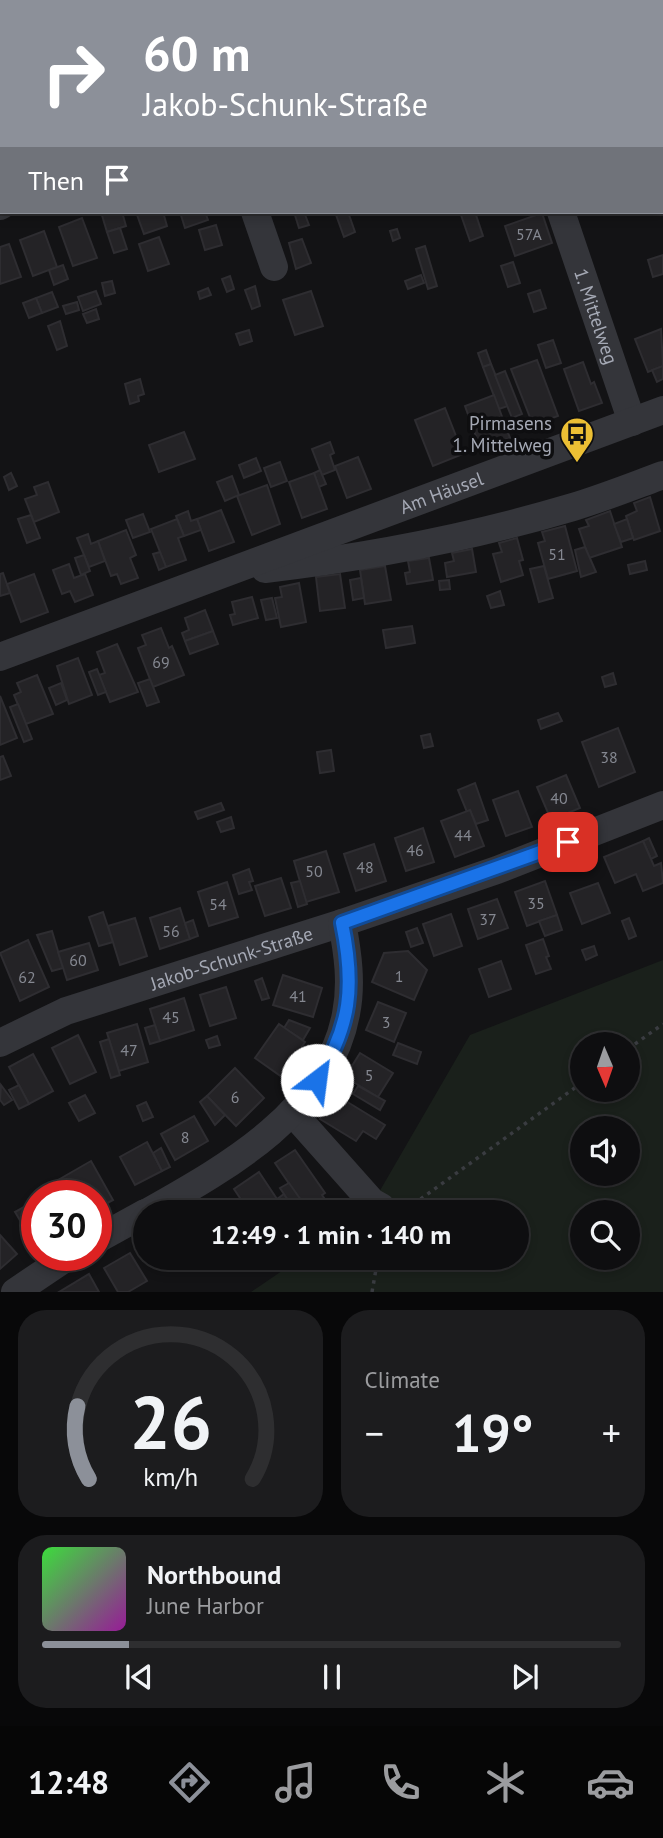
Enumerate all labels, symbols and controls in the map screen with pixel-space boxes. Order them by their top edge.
text: 60 m [143,21,250,85]
icon: right [28,28,119,119]
text: Jakob-Schunk-Straße [143,83,428,125]
icon: arrive [98,161,136,199]
text: Then [28,164,84,197]
house number: 57A [516,224,543,244]
street label: 1. Mittelweg [569,265,624,367]
place label: Pirmasens 1. Mittelweg [453,411,552,457]
bus stop icon: Pirmasens 1. Mittelweg [558,415,596,464]
street label: Am Häusel [396,466,487,519]
house number: 51 [548,544,566,564]
house number: 69 [152,652,170,672]
house number: 38 [600,747,618,767]
house number: 40 [550,788,568,808]
pin [538,812,598,872]
icon: arrive [549,823,587,861]
house number: 44 [454,825,472,845]
house number: 46 [406,840,424,860]
house number: 48 [356,857,374,877]
house number: 50 [305,861,323,881]
house number: 35 [527,893,545,913]
house number: 54 [209,894,227,914]
house number: 37 [479,909,497,929]
street label: Jakob-Schunk-Straße [146,921,316,996]
house number: 56 [162,921,180,941]
house number: 60 [69,950,87,970]
house number: 1 [395,966,403,986]
house number: 62 [18,967,36,987]
house number: 41 [289,986,307,1006]
house number: 45 [162,1007,180,1027]
house number: 3 [382,1012,390,1032]
north arrow [570,1032,640,1102]
map controls [570,1032,640,1270]
house number: 47 [120,1040,138,1060]
position arrow [280,1043,354,1117]
house number: 5 [365,1065,373,1085]
house number: 6 [231,1087,239,1107]
button: sound [570,1116,640,1186]
house number: 8 [181,1127,189,1147]
speed limit sign: 30 [21,1180,112,1271]
button: search [570,1200,640,1270]
text: 12:49 · 1 min · 140 m [211,1218,451,1251]
text: Climate [365,1365,440,1394]
text: 26 [129,1376,212,1470]
text: 19° [452,1399,534,1466]
text: − [365,1408,384,1457]
text: + [602,1408,621,1457]
text: km/h [143,1461,198,1493]
text: Northbound [147,1558,281,1591]
text: June Harbor [147,1591,264,1620]
icon: previous [120,1658,158,1696]
icon: pause [313,1658,351,1696]
icon: next [506,1658,544,1696]
icon: directions [165,1758,214,1807]
icon: music [271,1758,320,1807]
icon: phone [376,1758,425,1807]
icon: climate [481,1758,530,1807]
icon: car [586,1758,635,1807]
text: 12:48 [28,1761,109,1803]

